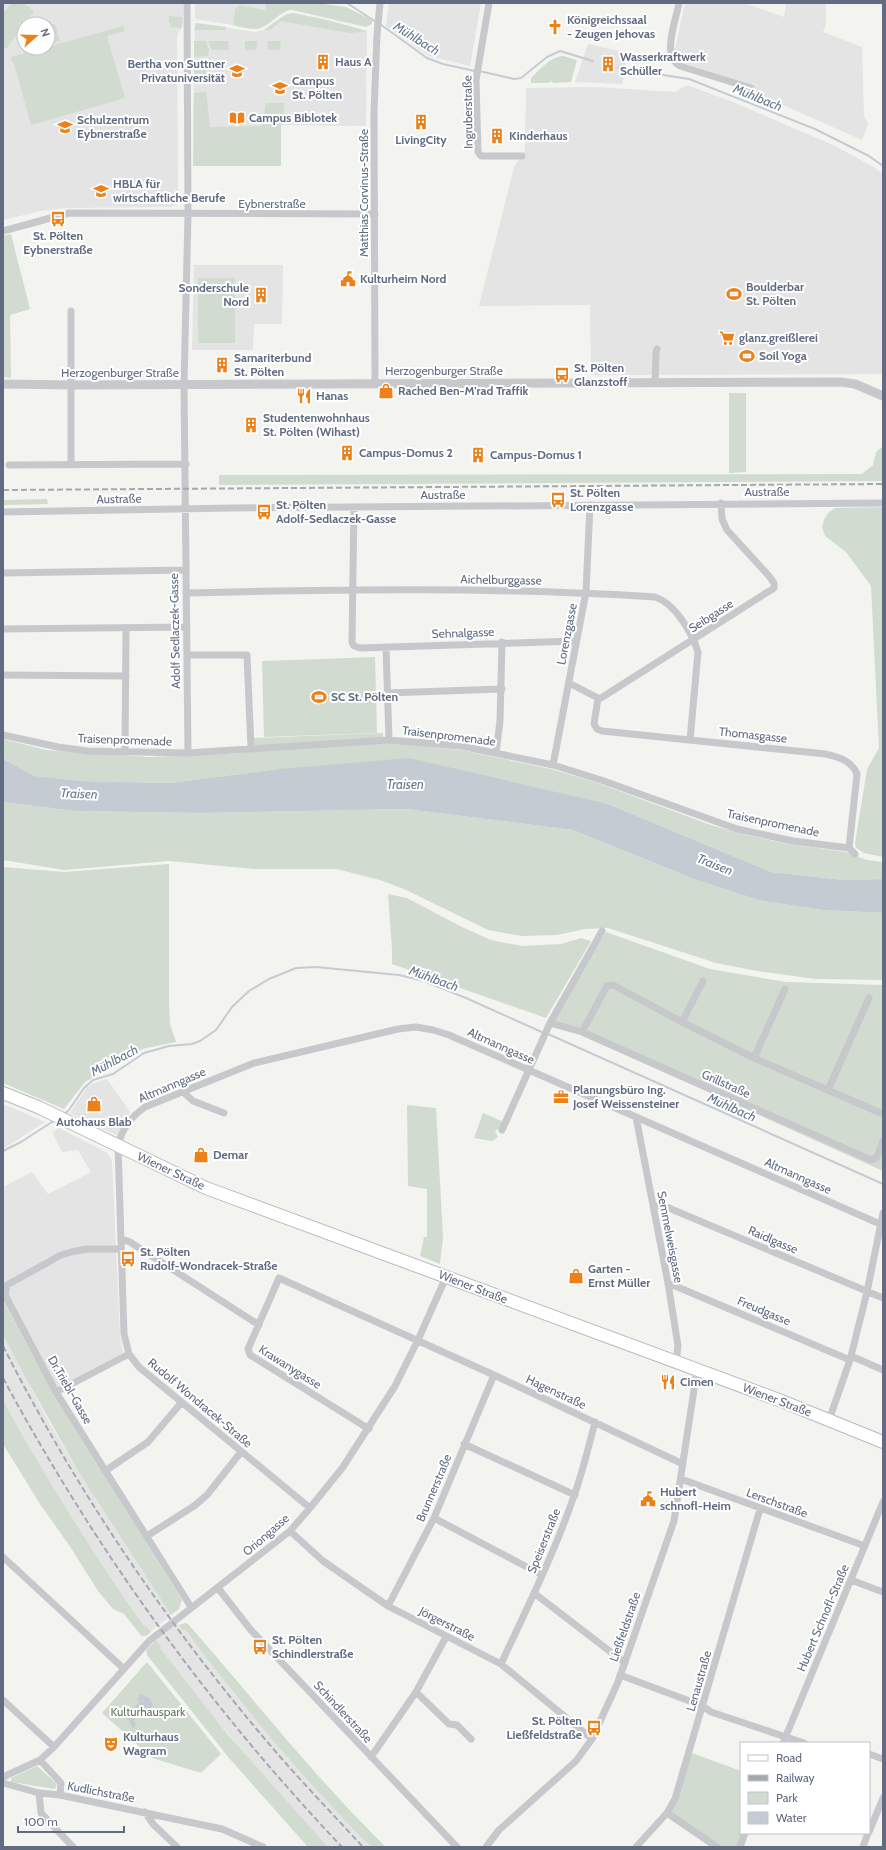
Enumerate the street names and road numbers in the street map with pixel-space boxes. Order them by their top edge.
street label: Ingruberstraße [459,75,476,149]
street label: Matthias Corvinus-Straße [356,129,371,257]
street label: Eybnerstraße [238,196,306,211]
street label: Herzogenburger Straße [385,363,503,378]
street label: Herzogenburger Straße [61,365,179,380]
street label: Austraße [744,484,790,499]
street label: Austraße [420,487,466,502]
street label: Austraße [96,491,142,506]
street label: Aichelburggasse [460,571,542,588]
street label: Adolf Sedlaczek-Gasse [166,573,183,689]
street label: Seibgasse [686,596,736,636]
street label: Lorenzgasse [553,602,580,666]
street label: Sehnalgasse [431,624,495,641]
street label: Traisenpromenade [401,722,497,749]
street label: Thomasgasse [718,723,788,746]
street label: Traisenpromenade [78,730,172,749]
street label: Traisenpromenade [726,805,821,840]
street label: Altmanngasse [465,1024,537,1067]
street label: Altmanngasse [136,1064,208,1105]
street label: Grillstraße [700,1066,753,1101]
street label: Wiener Straße [135,1148,207,1193]
street label: Altmanngasse [762,1154,834,1197]
street label: Semmelweisgasse [654,1190,687,1284]
street label: Raidlgasse [746,1222,800,1257]
street label: Wiener Straße [437,1267,510,1307]
street label: Freudgasse [735,1293,793,1328]
street label: Krawanygasse [256,1341,324,1392]
street label: Dr.Triebl-Gasse [45,1353,96,1427]
street label: Rudolf Wondracek-Straße [145,1355,255,1451]
street label: Hagenstraße [524,1371,589,1412]
street label: Wiener Straße [741,1380,814,1420]
street label: Brunnerstraße [413,1452,455,1524]
street label: Lerschstraße [744,1484,810,1521]
street label: Speiserstraße [524,1506,563,1575]
street label: Oriongasse [239,1510,292,1559]
street label: Hubert Schnofl-Straße [793,1562,852,1674]
street label: Ließfeldstraße [606,1590,643,1664]
street label: Jörgerstraße [416,1603,478,1644]
street label: Lenaustraße [683,1649,714,1713]
street label: Schindlerstraße [311,1678,376,1746]
street label: Kudlichstraße [66,1778,136,1805]

